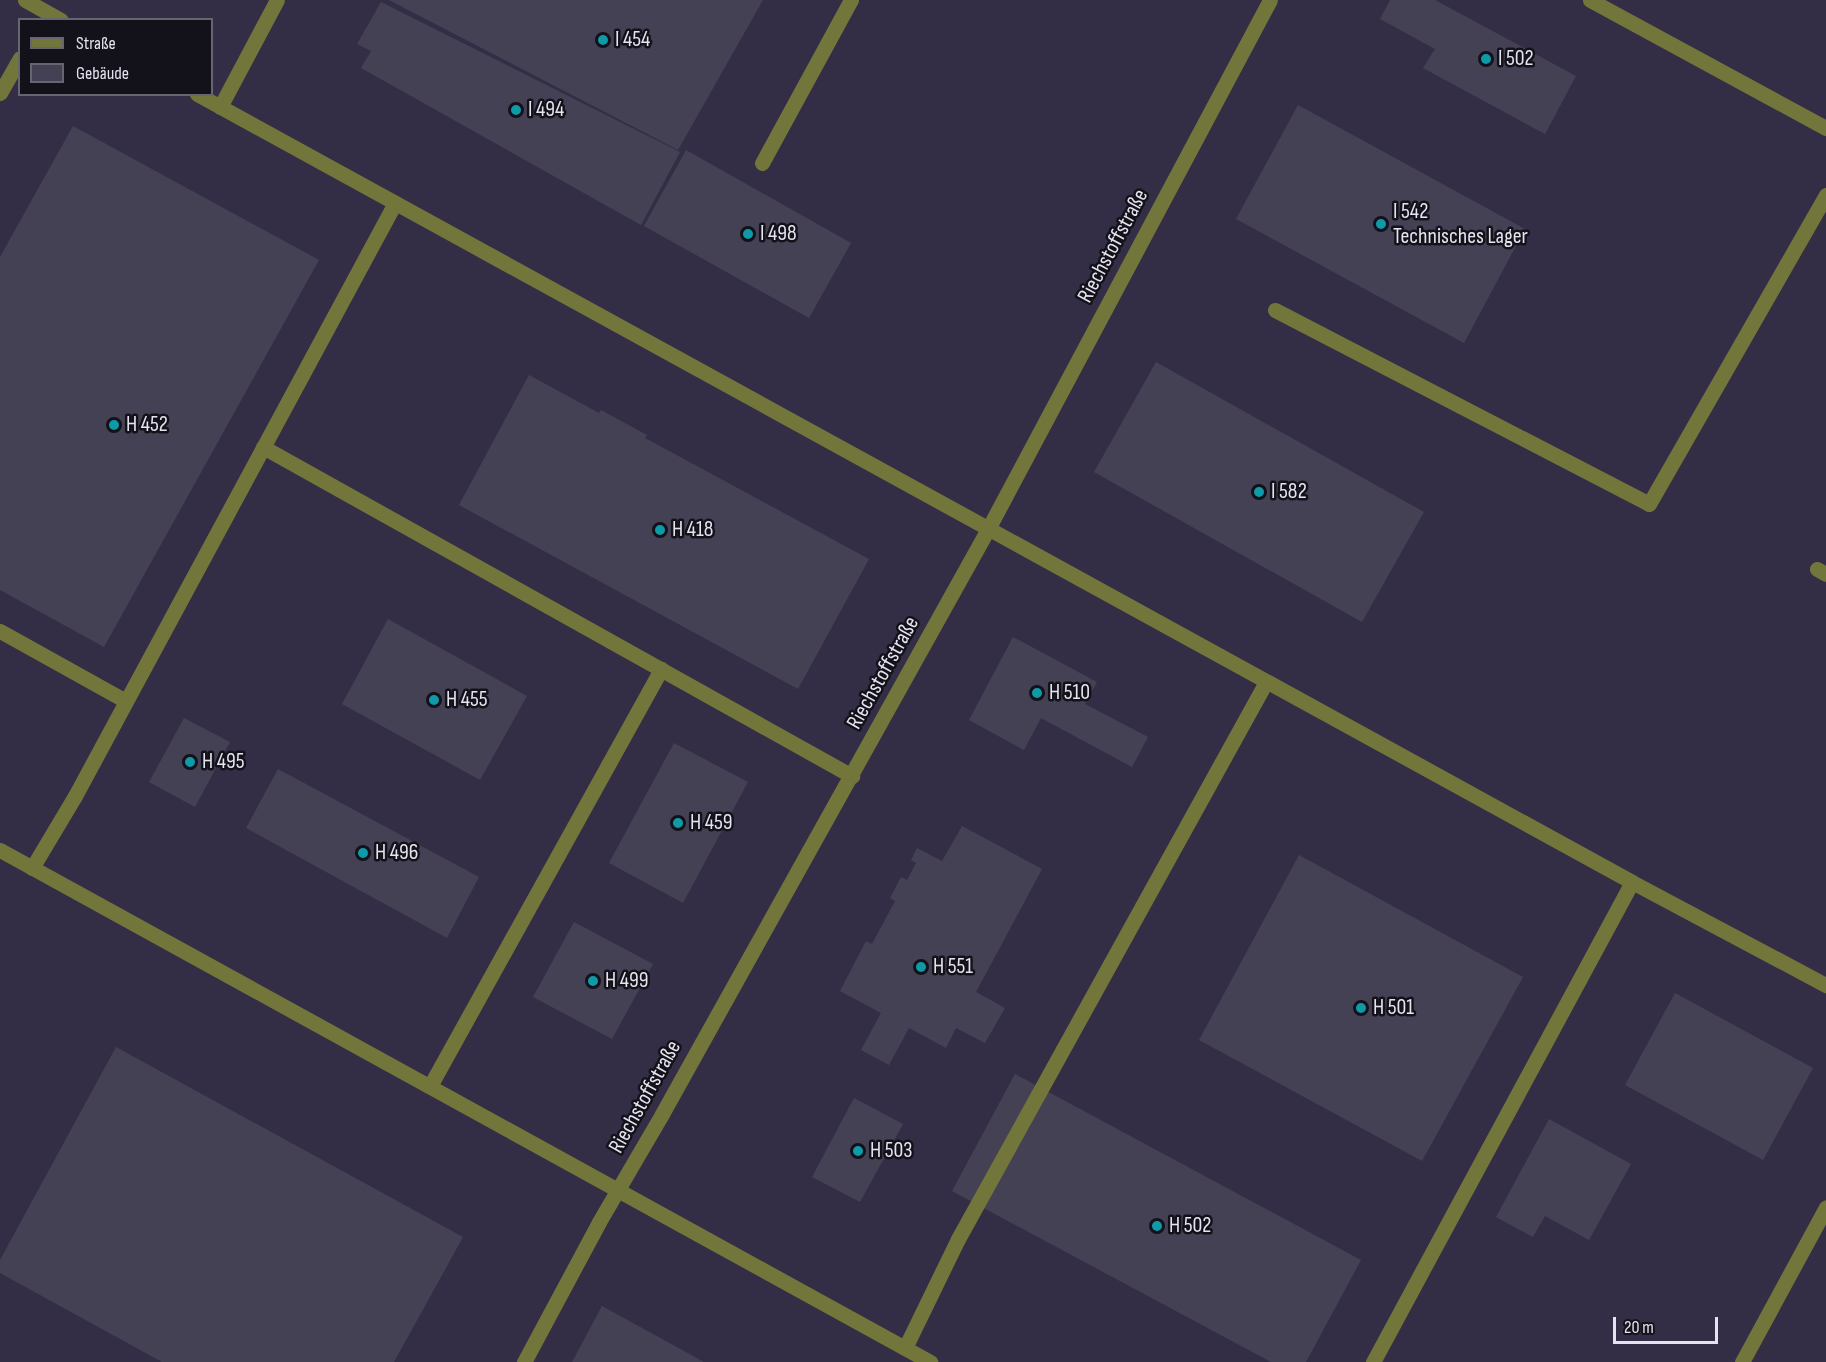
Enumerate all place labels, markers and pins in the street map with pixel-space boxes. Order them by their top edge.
place label: I 454 [615,27,650,53]
marker: I 454 [596,33,610,47]
place label: I 502 [1498,46,1534,72]
marker: I 502 [1479,52,1493,66]
place label: I 494 [528,97,564,123]
marker: I 494 [509,103,523,117]
place label: I 542 Technisches Lager [1393,198,1528,249]
marker: I 542 Technisches Lager [1374,217,1388,231]
place label: I 498 [760,221,797,247]
marker: I 498 [741,227,755,241]
place label: H 452 [126,412,168,438]
marker: H 452 [107,418,121,432]
place label: I 582 [1271,479,1307,505]
marker: I 582 [1252,485,1266,499]
place label: H 418 [672,517,713,543]
marker: H 418 [653,523,667,537]
place label: H 510 [1049,680,1090,706]
marker: H 510 [1030,686,1044,700]
place label: H 455 [446,687,488,713]
marker: H 455 [427,693,441,707]
place label: H 495 [202,749,244,775]
marker: H 495 [183,755,197,769]
place label: H 459 [690,810,733,836]
marker: H 459 [671,816,685,830]
place label: H 496 [375,840,418,866]
marker: H 496 [356,846,370,860]
place label: H 551 [933,954,973,980]
marker: H 551 [914,960,928,974]
place label: H 499 [605,968,648,994]
marker: H 499 [586,974,600,988]
place label: H 501 [1373,995,1414,1021]
marker: H 501 [1354,1001,1368,1015]
place label: H 503 [870,1138,913,1164]
marker: H 503 [851,1144,865,1158]
place label: H 502 [1169,1213,1211,1239]
marker: H 502 [1150,1219,1164,1233]

